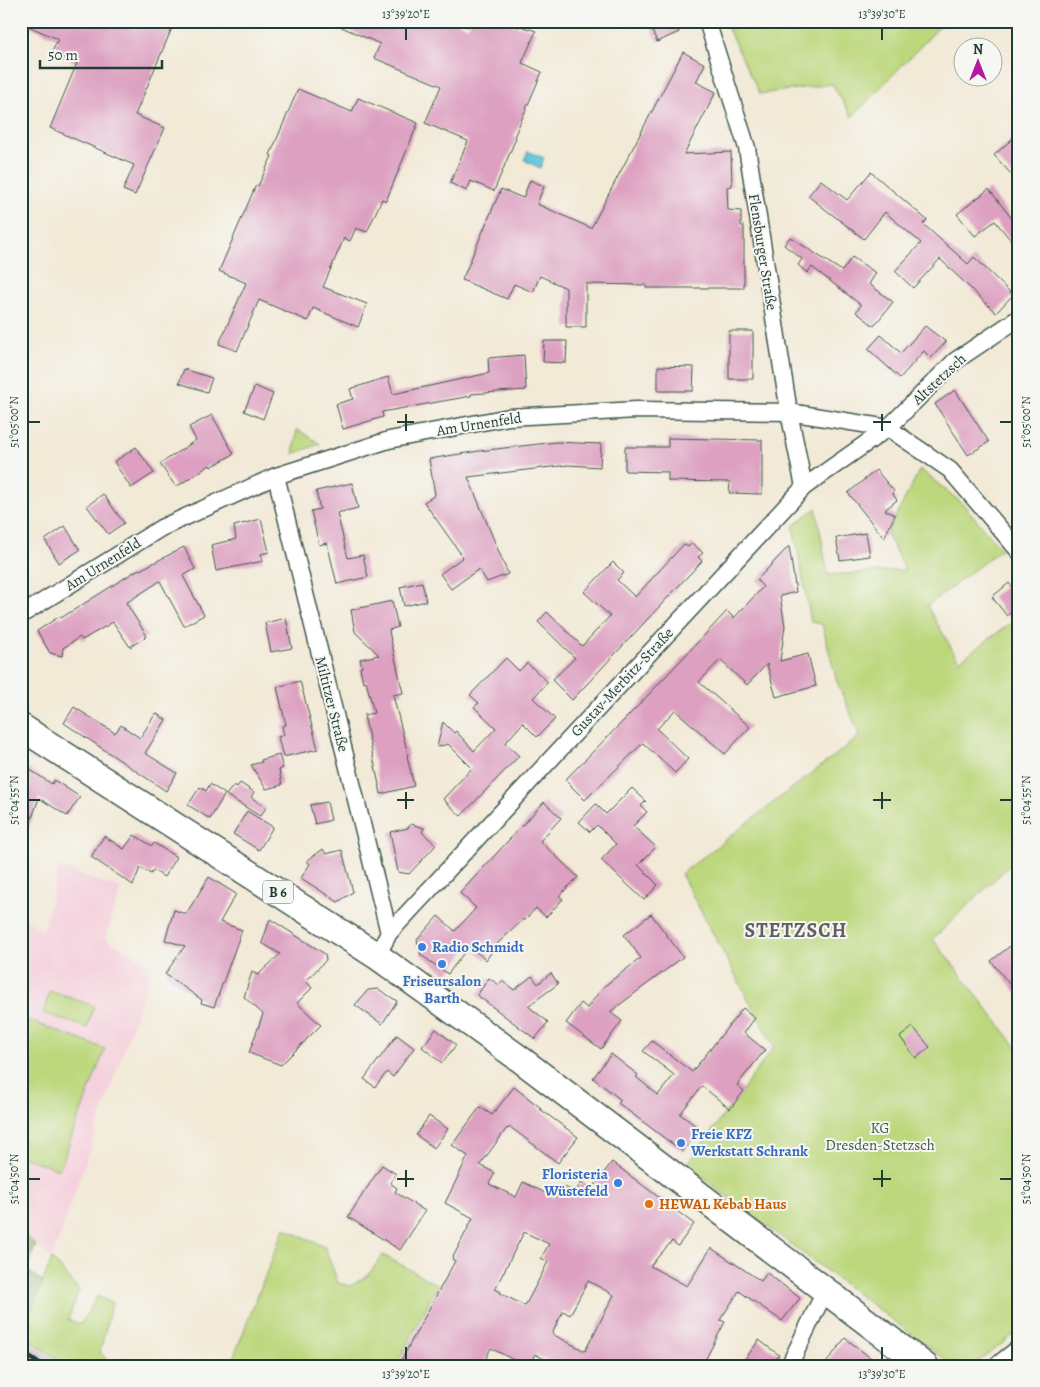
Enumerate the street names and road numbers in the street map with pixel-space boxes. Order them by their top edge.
street label: Flensburger Straße [744,192,782,312]
street label: Altstetzsch [907,349,970,410]
street label: Am Urnenfeld [434,407,524,441]
street label: Am Urnenfeld [60,532,145,596]
street label: Gustav-Merbitz-Straße [566,623,678,741]
street label: Miltitzer Straße [310,654,354,754]
road number: B 6 [263,880,293,904]

